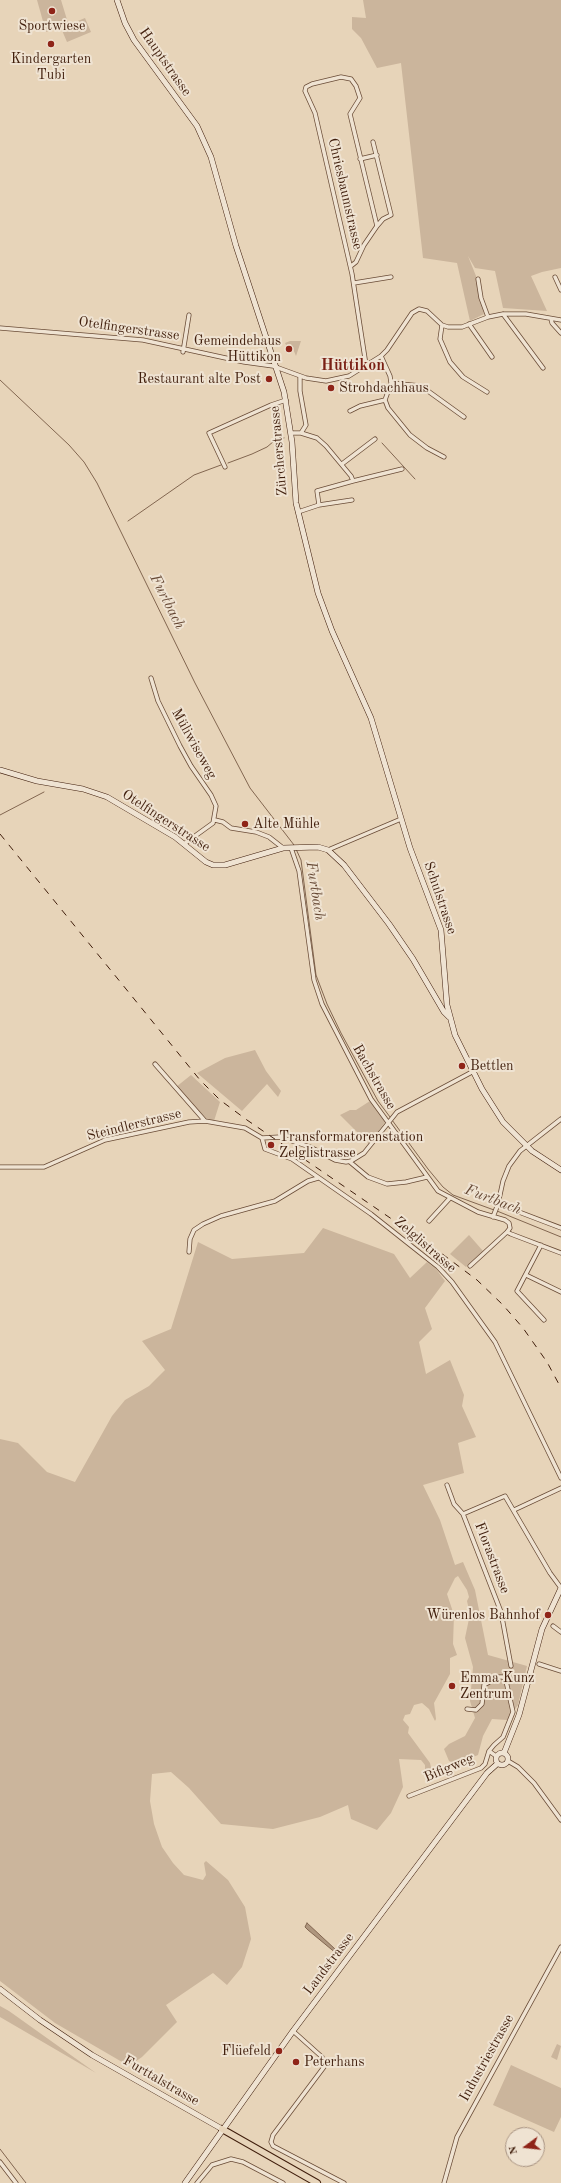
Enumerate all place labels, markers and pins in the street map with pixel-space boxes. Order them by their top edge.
marker: Sportwiese [47,6,57,16]
place label: Sportwiese [18,18,86,34]
marker: Kindergarten Tubi [46,39,56,49]
place label: Kindergarten Tubi [11,51,91,84]
place label: Gemeindehaus Hüttikon [194,333,281,366]
marker: Gemeindehaus Hüttikon [284,344,294,354]
place label: Restaurant alte Post [137,371,261,387]
marker: Restaurant alte Post [264,374,274,384]
place label: Strohdachhaus [339,380,429,396]
marker: Strohdachhaus [326,383,336,393]
place label: Alte Mühle [253,816,320,832]
marker: Alte Mühle [240,819,250,829]
place label: Bettlen [470,1058,514,1074]
marker: Bettlen [457,1061,467,1071]
place label: Transformatorenstation Zelglistrasse [279,1129,423,1162]
marker: Transformatorenstation Zelglistrasse [266,1140,276,1150]
place label: Würenlos Bahnhof [426,1607,540,1623]
marker: Würenlos Bahnhof [543,1610,553,1620]
place label: Emma Kunz Zentrum [460,1670,535,1702]
marker: Emma Kunz Zentrum [447,1681,457,1691]
place label: Flüefeld [222,2043,271,2059]
marker: Flüefeld [274,2046,284,2056]
place label: Peterhans [304,2054,364,2070]
marker: Peterhans [291,2057,301,2067]

